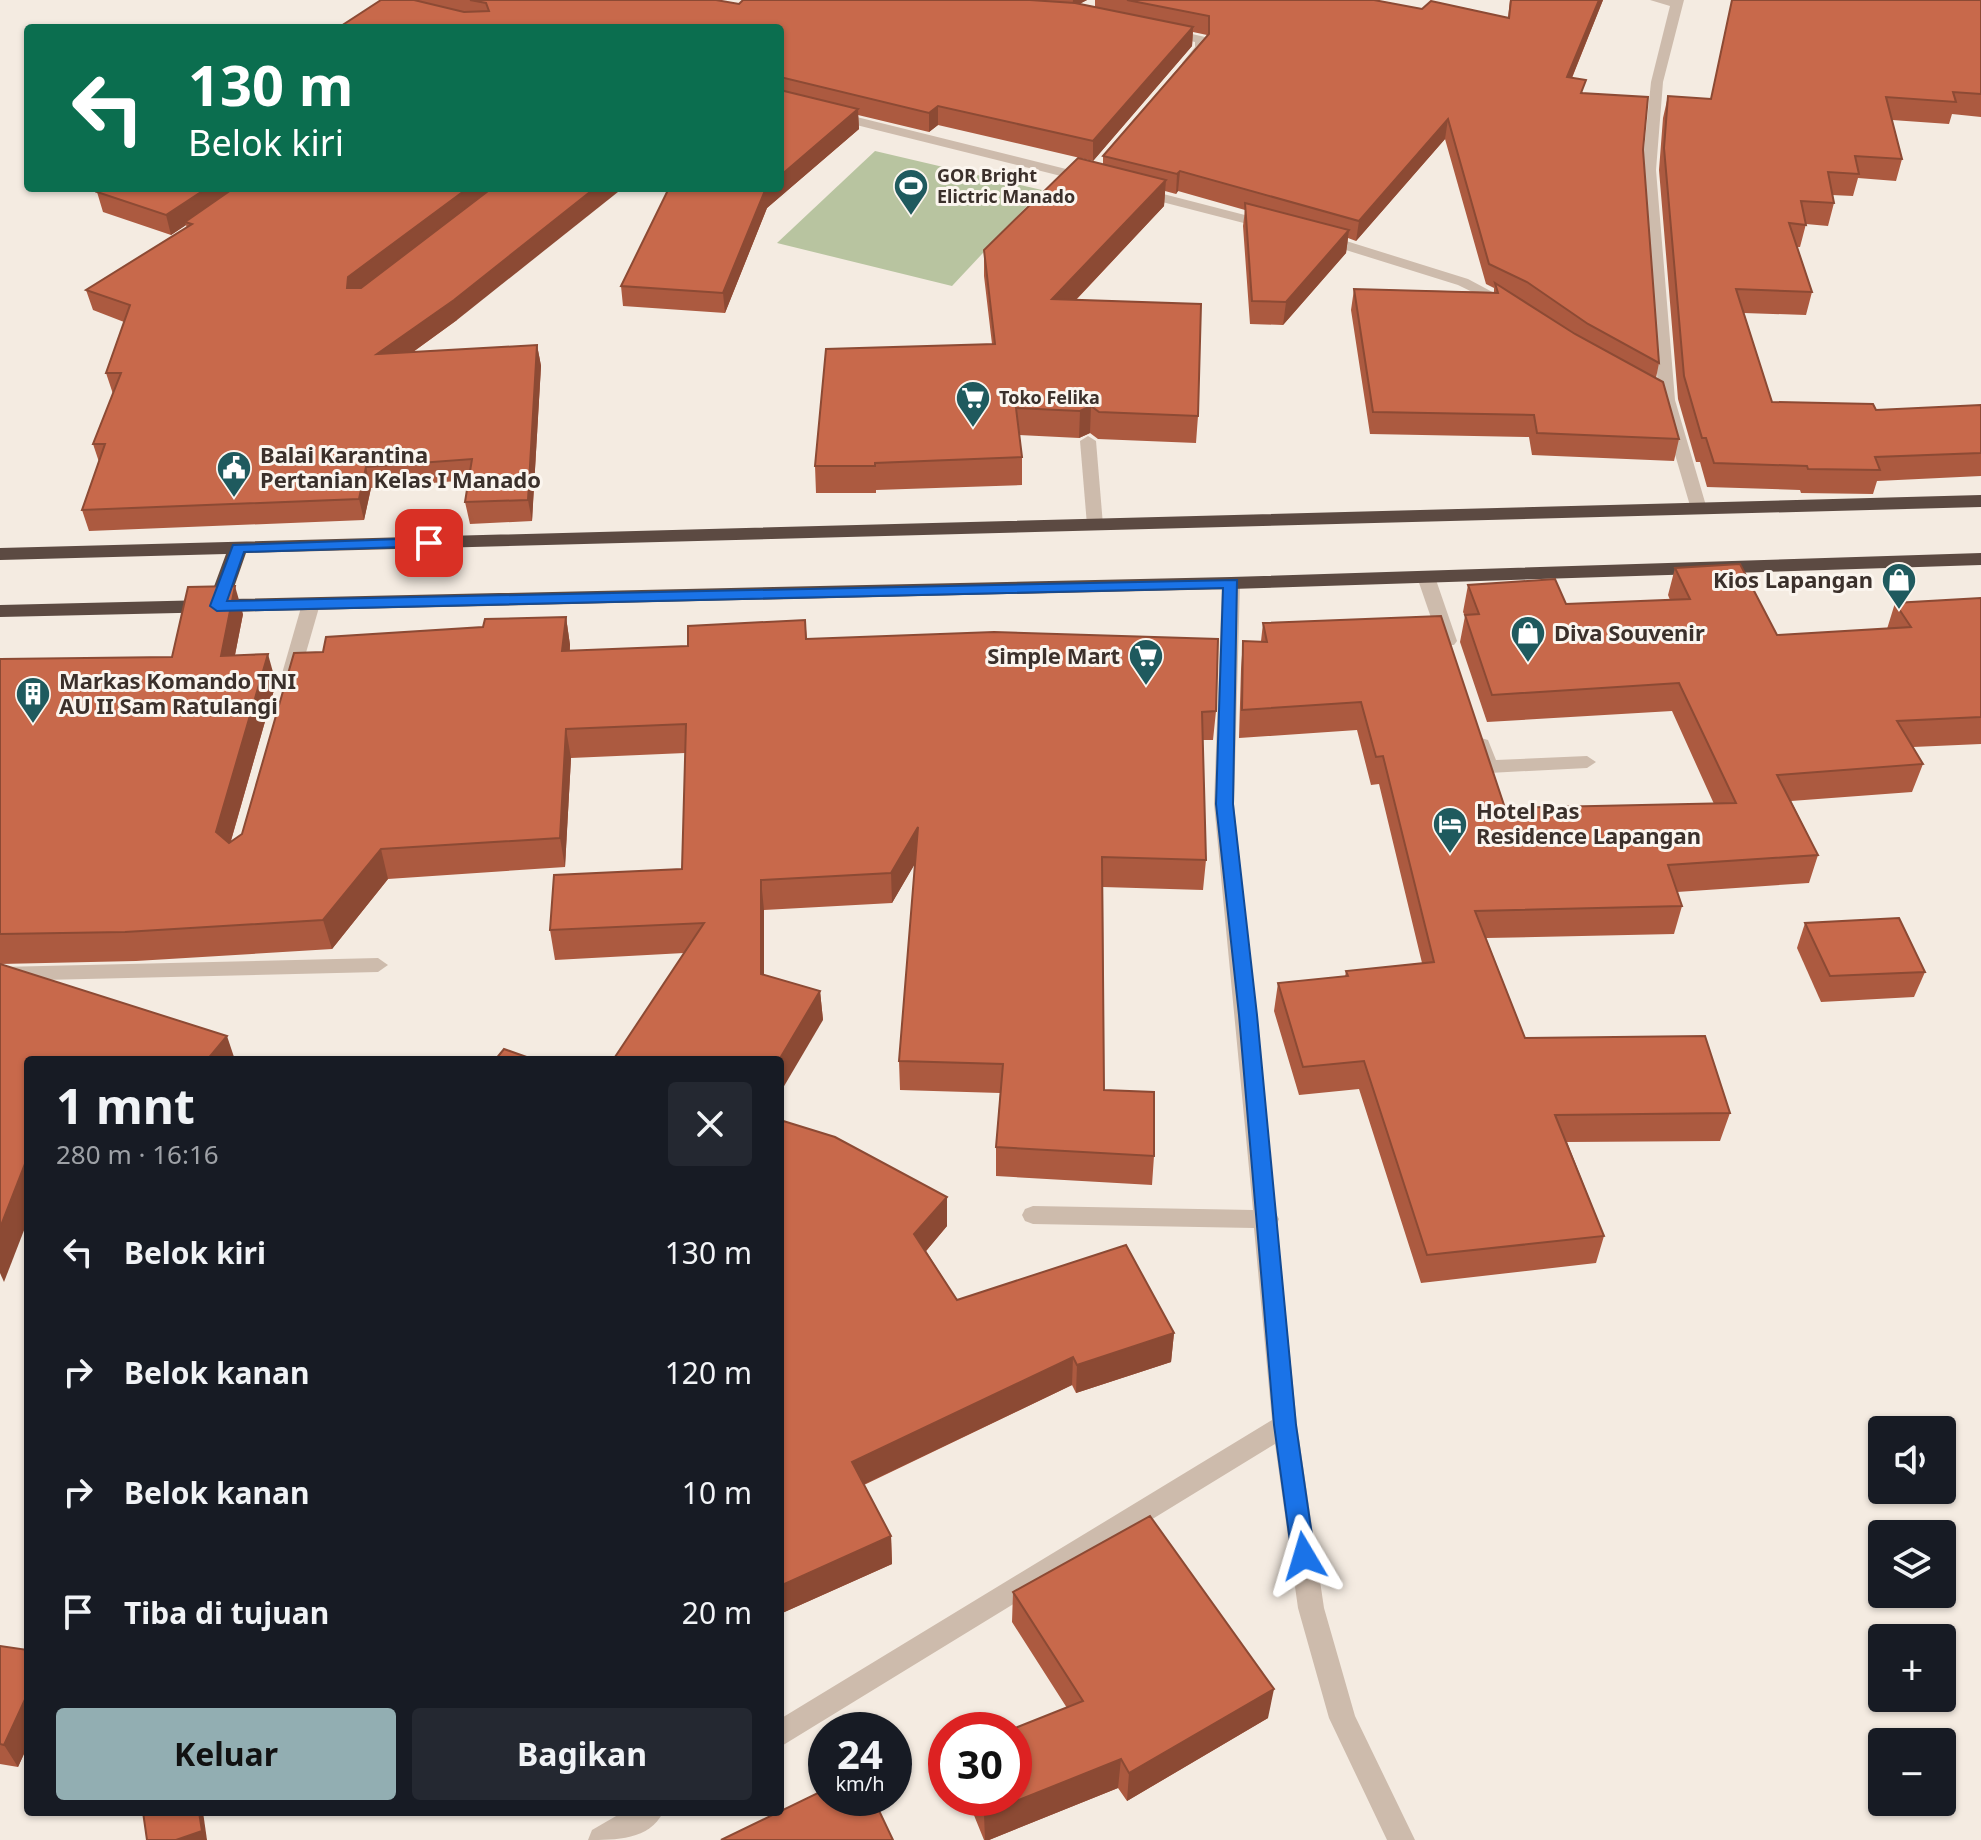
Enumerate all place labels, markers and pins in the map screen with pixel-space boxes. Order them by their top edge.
place label: GOR Bright Elictric Manado [937,163,1075,208]
sports icon: GOR Bright Elictric Manado [892,167,930,217]
supermarket icon: Toko Felika [954,379,992,429]
place label: Toko Felika [999,385,1100,409]
place label: Balai Karantina Pertanian Kelas I Manado [260,439,541,494]
public building icon: Balai Karantina Pertanian Kelas I Manado [215,449,253,499]
pin [395,509,463,577]
shop icon: Kios Lapangan [1880,561,1918,611]
place label: Kios Lapangan [1713,564,1873,594]
shop icon: Diva Souvenir [1509,614,1547,664]
place label: Diva Souvenir [1554,617,1705,647]
supermarket icon: Simple Mart [1127,637,1165,687]
place label: Simple Mart [987,640,1120,670]
place label: Markas Komando TNI AU II Sam Ratulangi [59,665,296,720]
building icon: Markas Komando TNI AU II Sam Ratulangi [14,675,52,725]
place label: Hotel Pas Residence Lapangan [1476,795,1701,850]
hotel icon: Hotel Pas Residence Lapangan [1431,805,1469,855]

